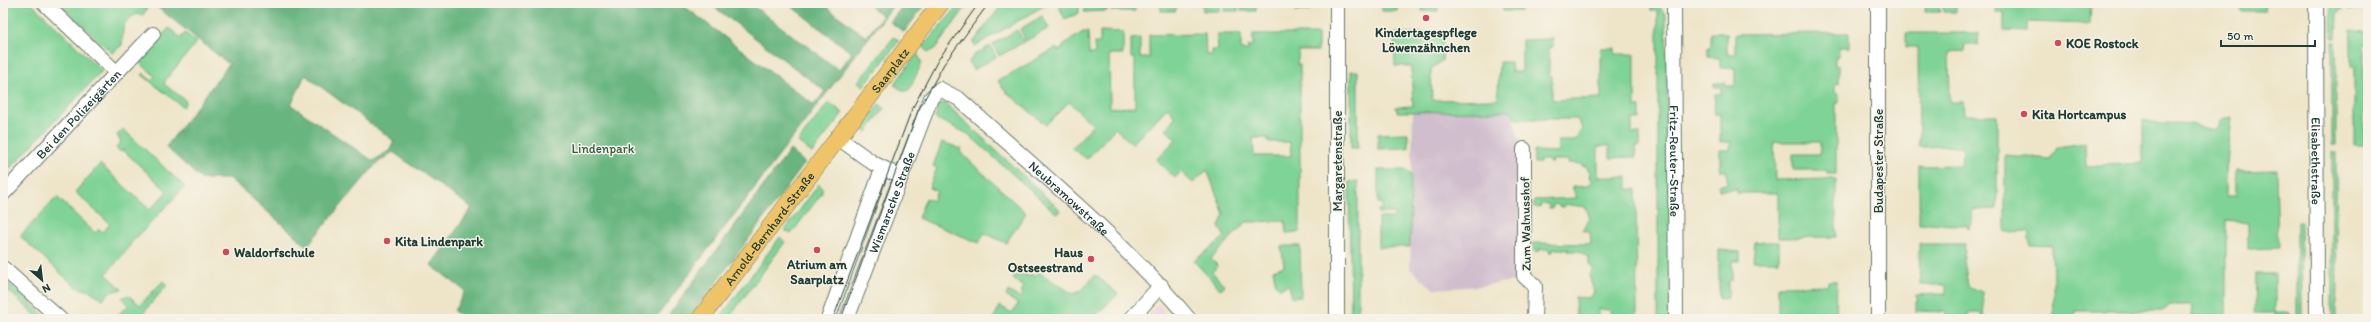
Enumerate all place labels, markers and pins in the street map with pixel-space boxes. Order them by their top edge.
marker: Kindertagespflege Löwenzähnchen [1421,13,1431,23]
place label: Kindertagespflege Löwenzähnchen [1375,25,1477,55]
place label: KOE Rostock [2066,36,2139,51]
marker: KOE Rostock [2053,38,2063,48]
place label: Kita Hortcampus [2032,107,2127,123]
marker: Kita Hortcampus [2019,109,2029,119]
place label: Kita Lindenpark [395,234,483,250]
marker: Kita Lindenpark [382,236,392,246]
place label: Waldorfschule [234,245,315,260]
marker: Atrium am Saarplatz [812,245,822,255]
place label: Haus Ostseestrand [1008,245,1084,275]
marker: Waldorfschule [221,247,231,257]
marker: Haus Ostseestrand [1086,254,1096,264]
place label: Atrium am Saarplatz [786,257,847,288]

